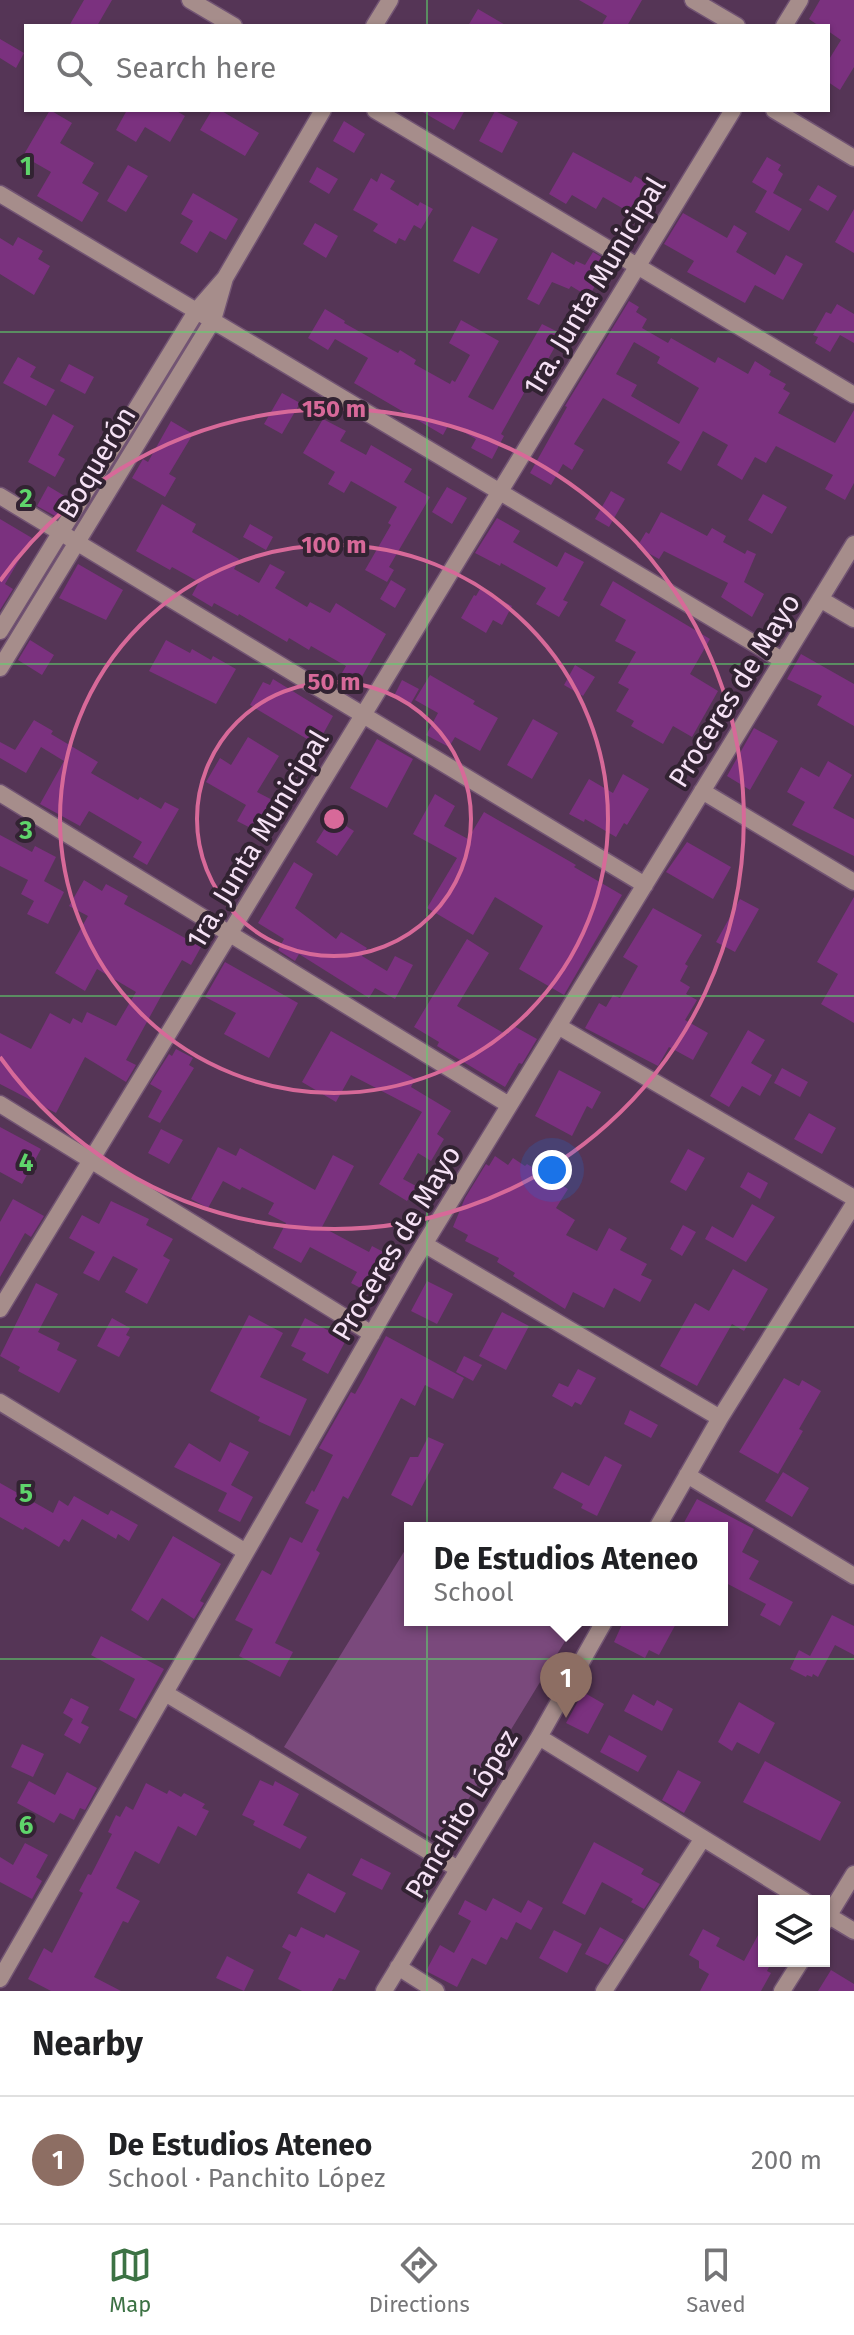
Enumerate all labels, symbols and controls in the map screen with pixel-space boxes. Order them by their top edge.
search box [24,24,830,112]
icon: search [52,46,96,90]
text: Search here [116,50,276,86]
text: 1 [20,151,32,182]
street label: 1ra. Junta Municipal [516,171,673,401]
text: 150 m [302,395,366,423]
street label: Boquerón [50,400,143,524]
text: 2 [19,483,33,514]
text: 100 m [301,531,367,559]
street label: Proceres de Mayo [662,587,807,793]
text: 50 m [308,668,360,696]
street label: 1ra. Junta Municipal [179,724,336,954]
centre of rings [320,805,348,833]
text: 3 [18,815,33,846]
street label: Proceres de Mayo [325,1140,468,1347]
text: 4 [19,1147,34,1178]
your location [532,1150,572,1190]
text: 5 [19,1478,33,1509]
popup [404,1522,728,1626]
text: De Estudios Ateneo [434,1541,698,1577]
text: School [434,1577,514,1608]
pin: 1 [540,1652,592,1718]
street label: Panchito López [398,1724,525,1905]
text: 6 [19,1810,34,1841]
map controls [758,1895,830,1967]
button: layers [758,1895,830,1967]
text: Nearby [32,2023,143,2064]
text: De Estudios Ateneo [108,2127,372,2163]
text: 1 [52,2145,64,2176]
text: 200 m [751,2145,822,2176]
text: School · Panchito López [108,2163,385,2194]
tab: Map [108,2243,152,2318]
tab: Directions [369,2243,470,2318]
tab: Saved [686,2243,746,2318]

